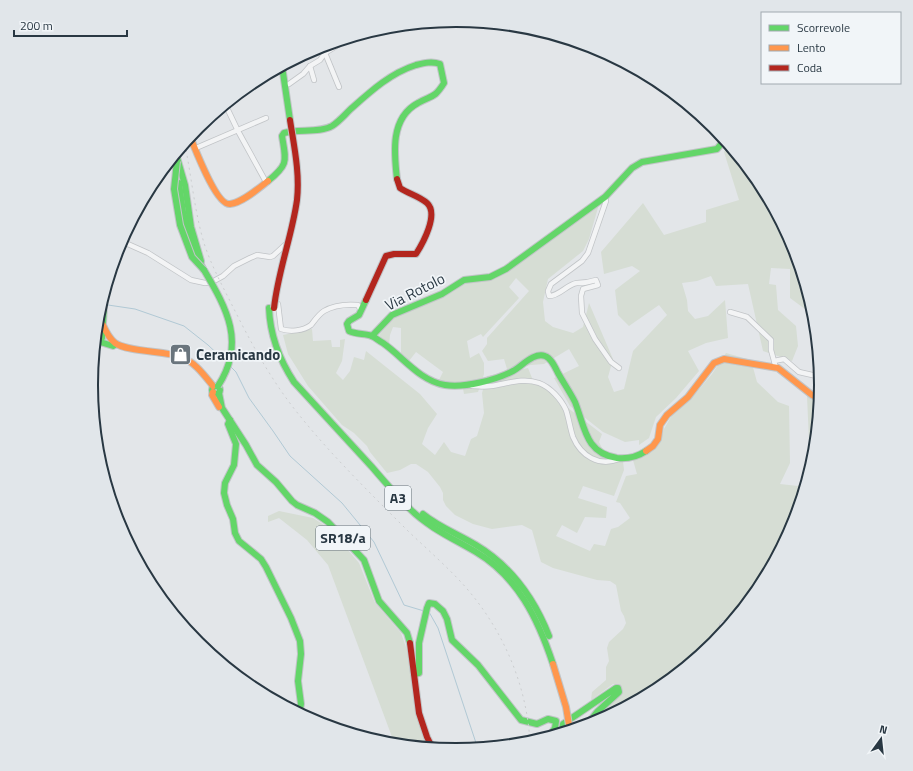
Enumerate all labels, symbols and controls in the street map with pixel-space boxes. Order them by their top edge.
scale bar [14,12,127,38]
legend [761,12,901,84]
text: 200 m [20,16,53,35]
text: Scorrevole [797,18,850,37]
text: Lento [797,38,826,57]
text: Coda [797,58,822,77]
street label: Via Rotolo [381,267,449,316]
shop icon: Ceramicando [168,342,194,368]
place label: Ceramicando [196,343,280,366]
road number: A3 [385,486,411,510]
road number: SR18/a [316,526,370,550]
north arrow [861,719,901,759]
text: N [878,721,889,738]

